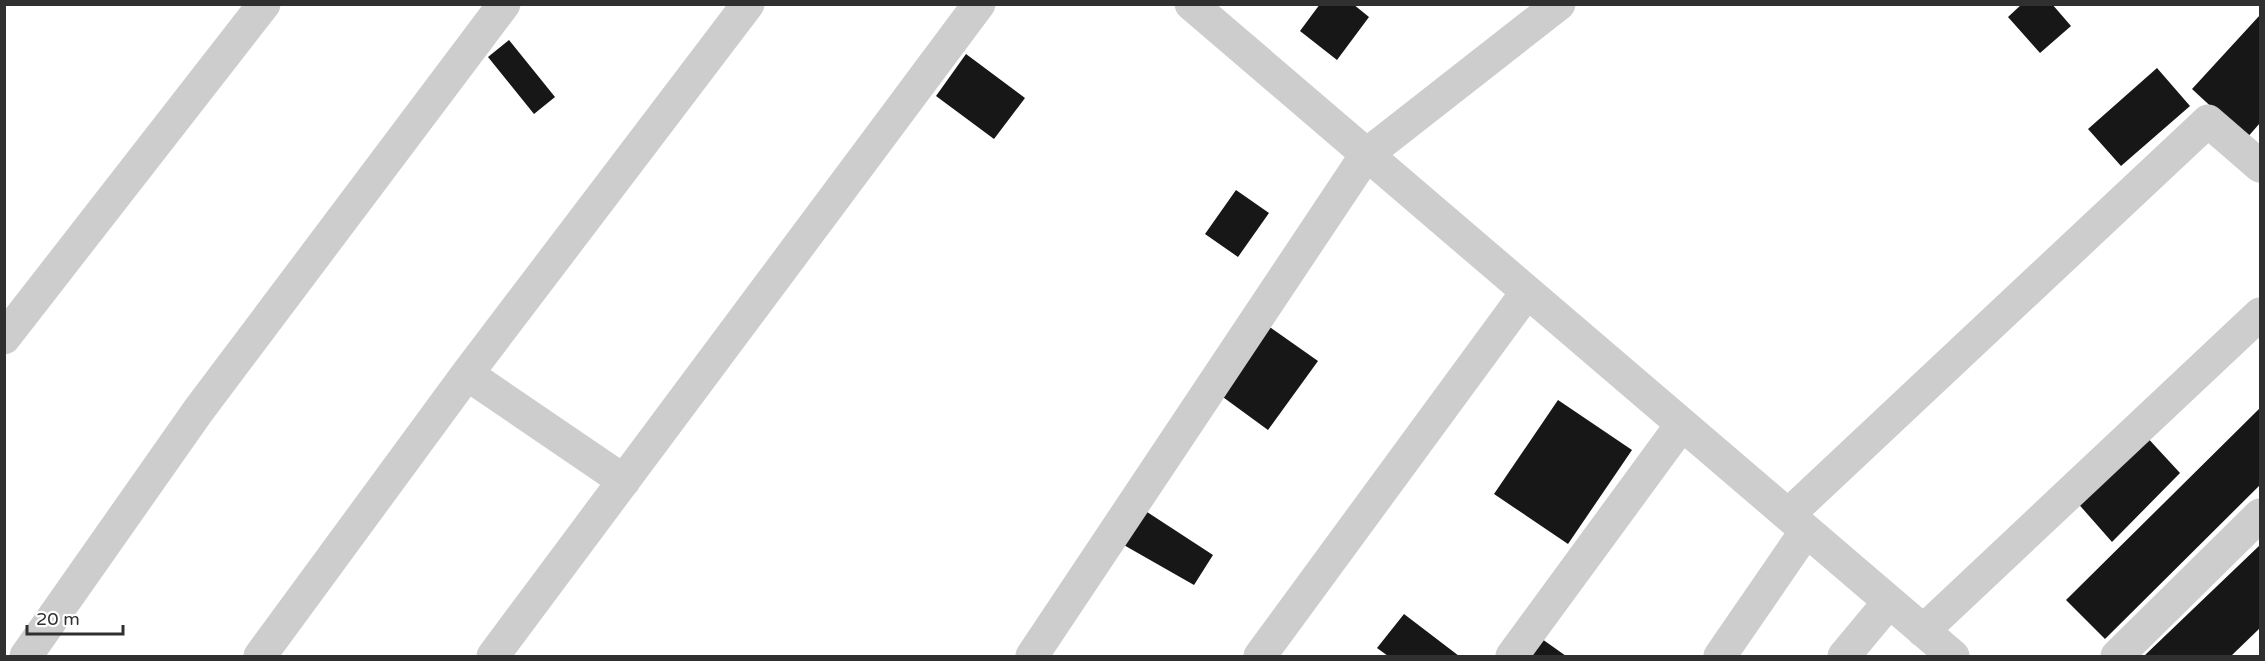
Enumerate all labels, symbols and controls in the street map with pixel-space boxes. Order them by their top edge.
scale bar [27,598,123,636]
text: 20 m [36,608,80,630]

